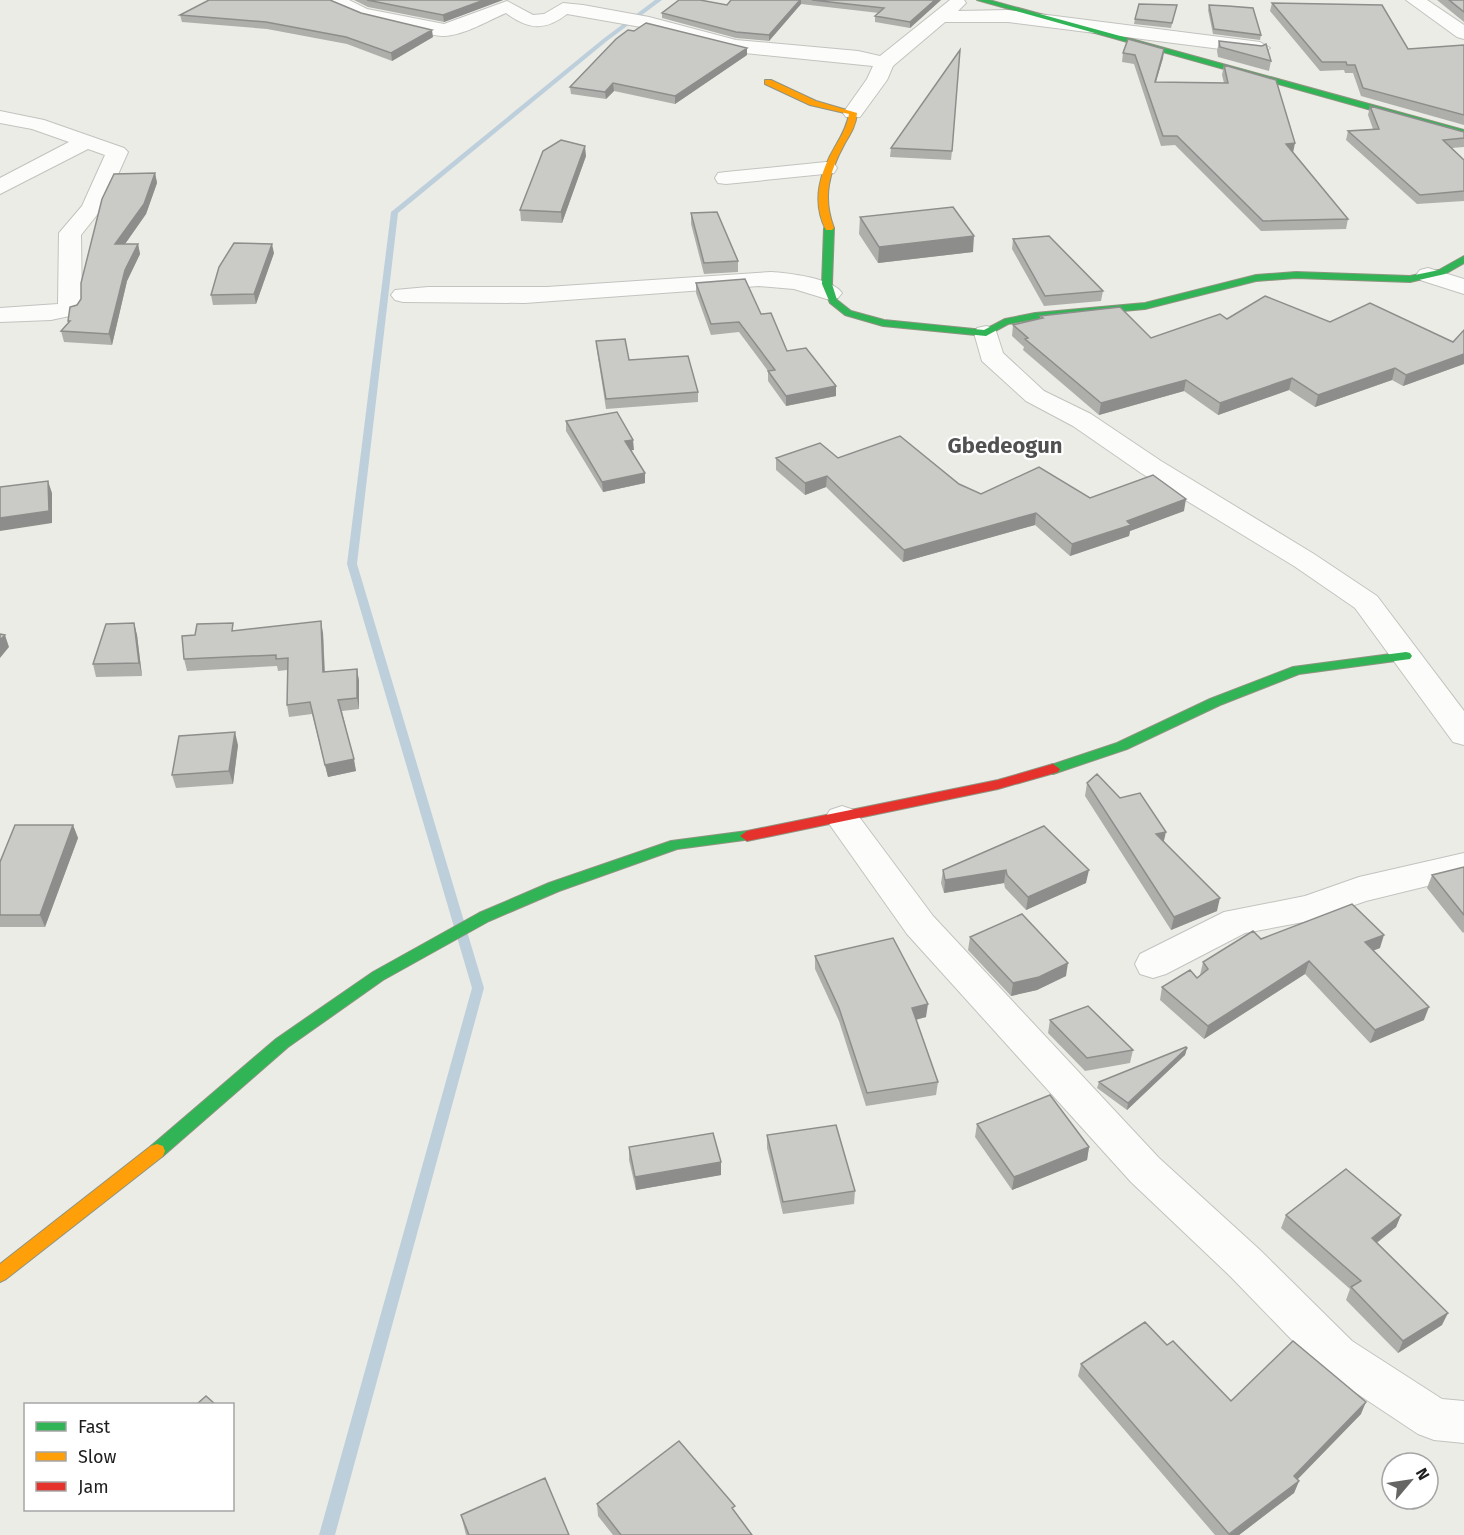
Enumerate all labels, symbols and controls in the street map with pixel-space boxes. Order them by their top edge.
district label: Gbedeogun [948,432,1062,459]
legend [24,1403,234,1511]
text: Fast [78,1416,111,1438]
text: Slow [78,1446,117,1468]
north arrow [1380,1451,1440,1511]
text: N [1412,1465,1434,1483]
text: Jam [78,1476,109,1498]

